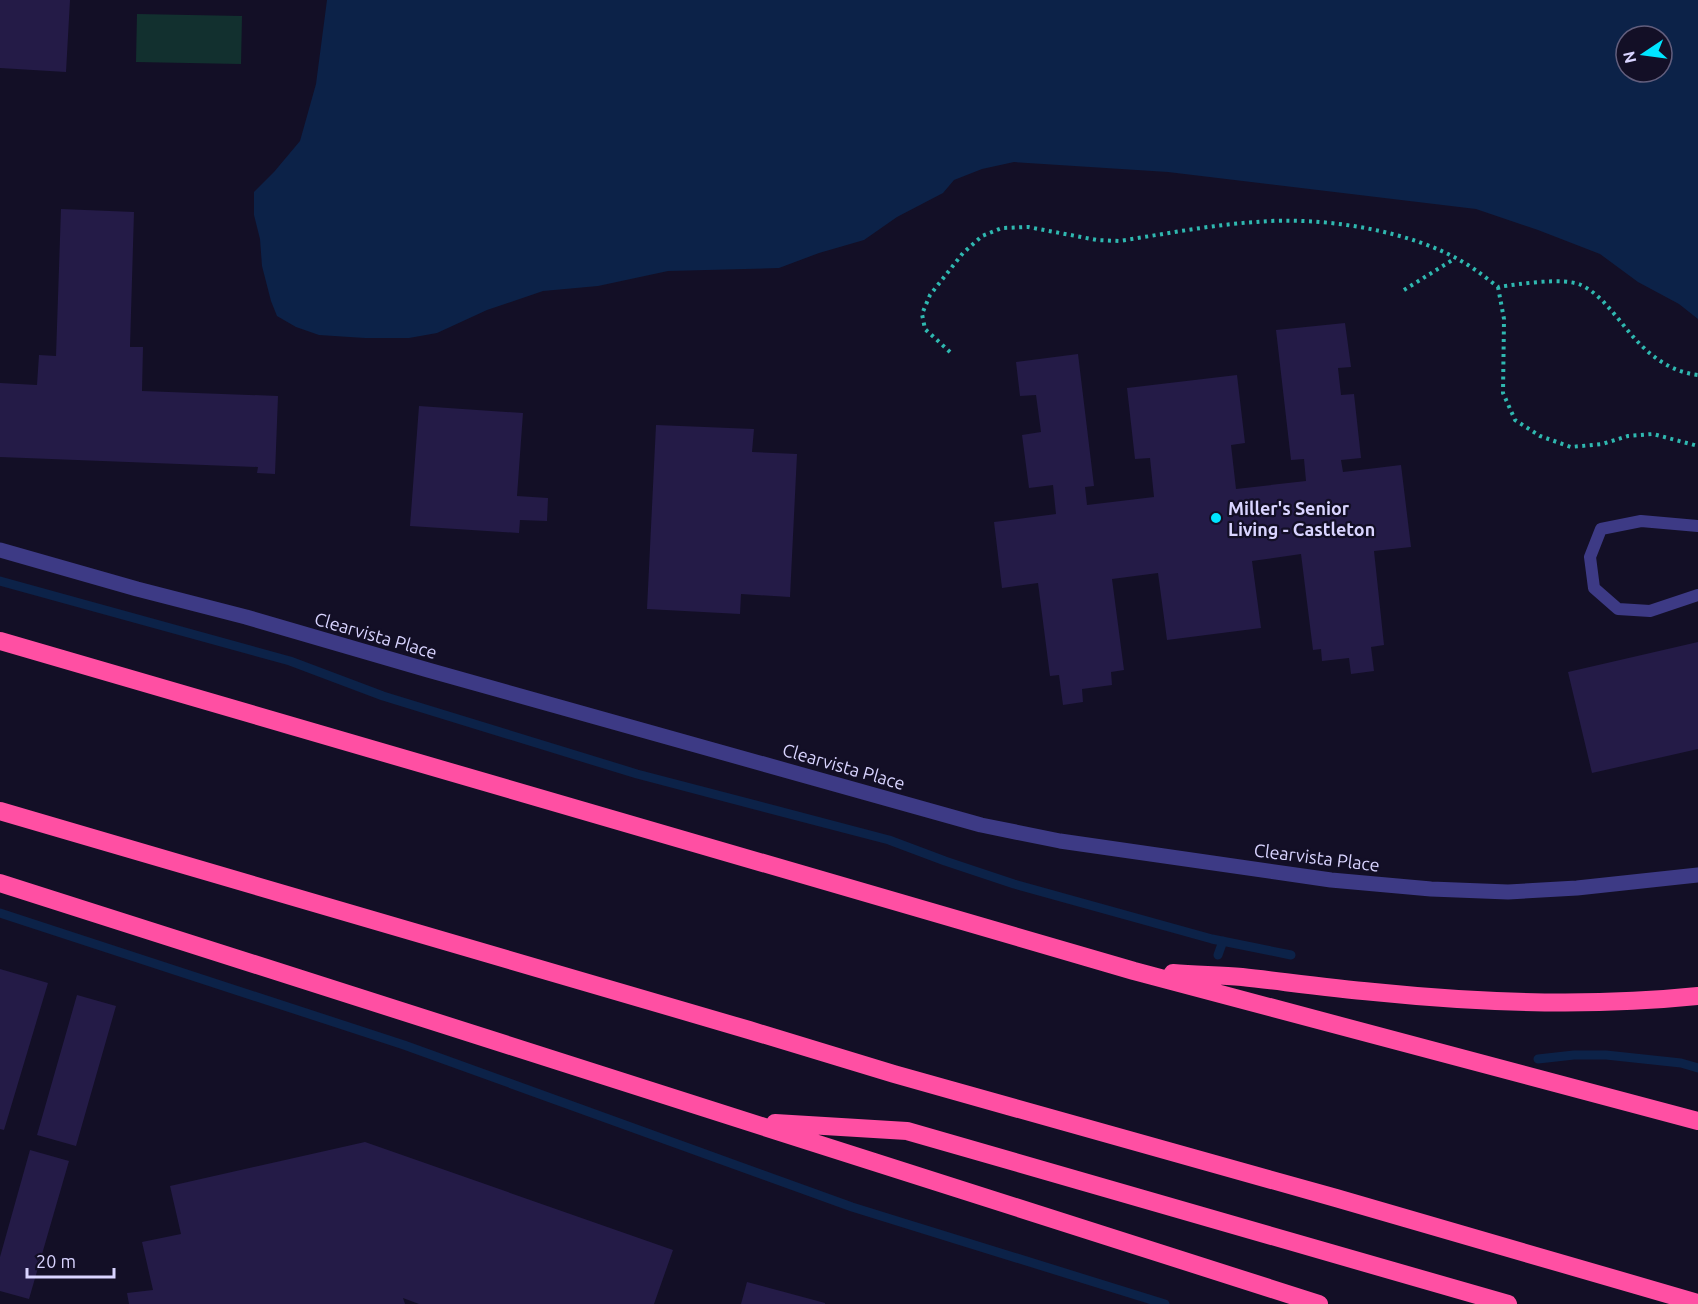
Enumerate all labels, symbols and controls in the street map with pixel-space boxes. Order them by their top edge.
north arrow [1614,24,1674,84]
text: N [1619,50,1639,65]
place label: Miller's Senior Living - Castleton [1228,498,1375,539]
marker: Miller's Senior Living - Castleton [1209,511,1223,525]
street label: Clearvista Place [312,608,440,662]
street label: Clearvista Place [780,739,908,793]
street label: Clearvista Place [1253,839,1381,875]
scale bar [27,1241,114,1279]
text: 20 m [36,1251,76,1271]

